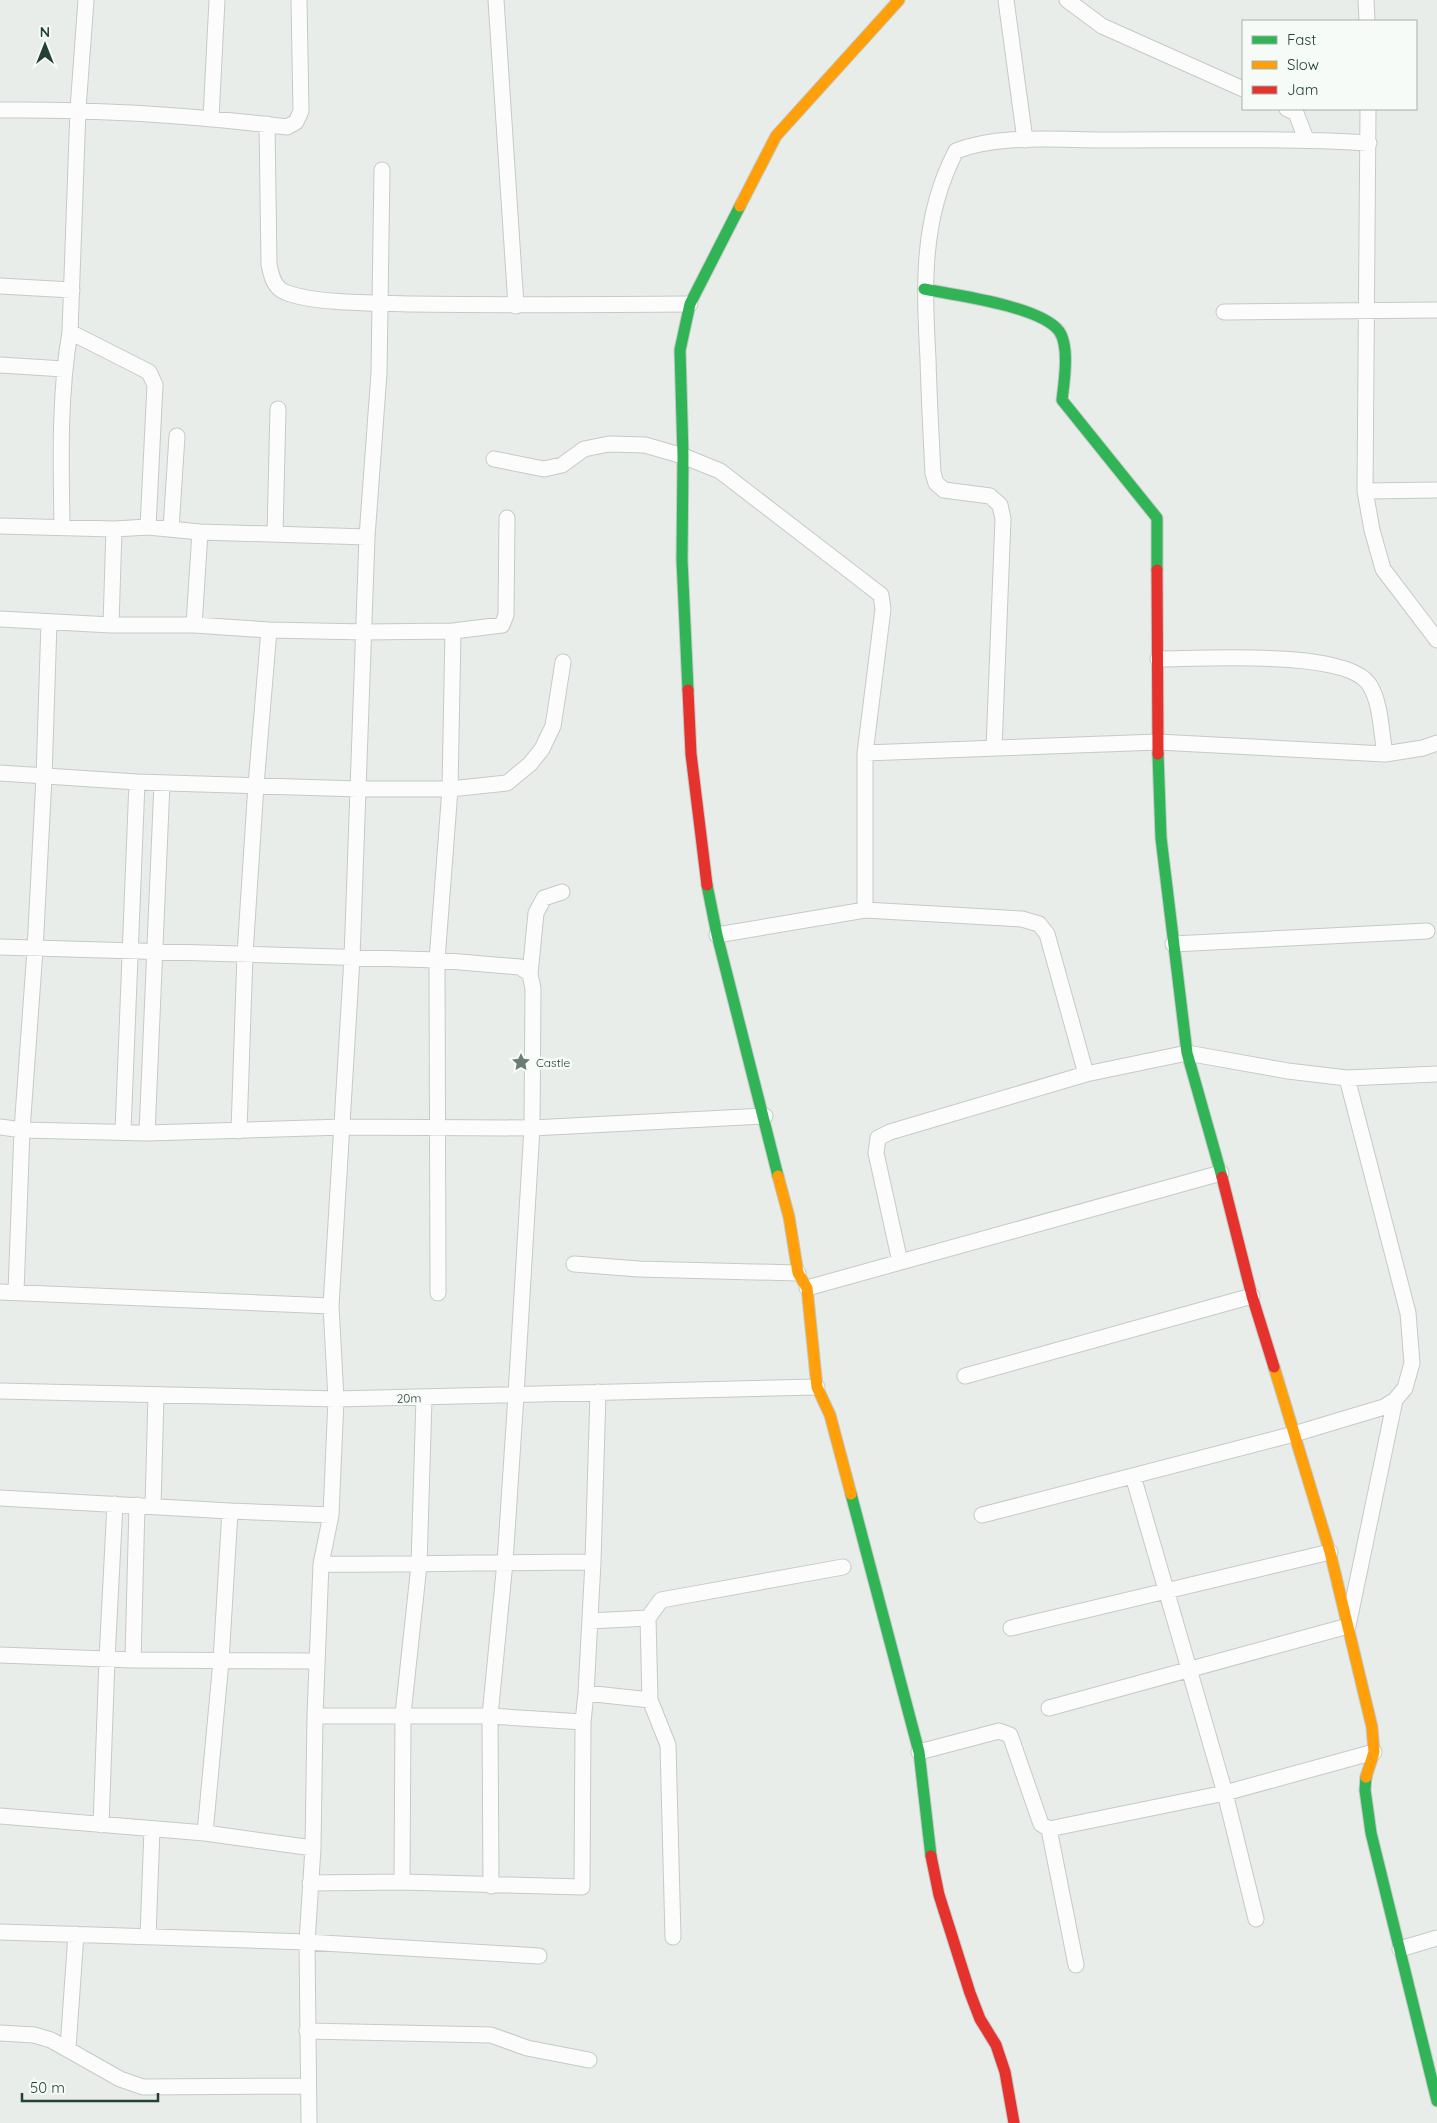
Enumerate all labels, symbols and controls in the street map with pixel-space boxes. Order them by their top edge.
north arrow [20,20,70,70]
legend [1242,20,1417,110]
text: N [40,23,50,41]
text: Fast [1287,30,1316,49]
text: Slow [1287,55,1319,74]
text: Jam [1287,80,1318,99]
place icon: Castle [510,1051,532,1073]
place label: Castle [536,1055,570,1070]
street label: 20m [397,1390,422,1406]
scale bar [22,2070,159,2102]
text: 50 m [30,2078,65,2097]

